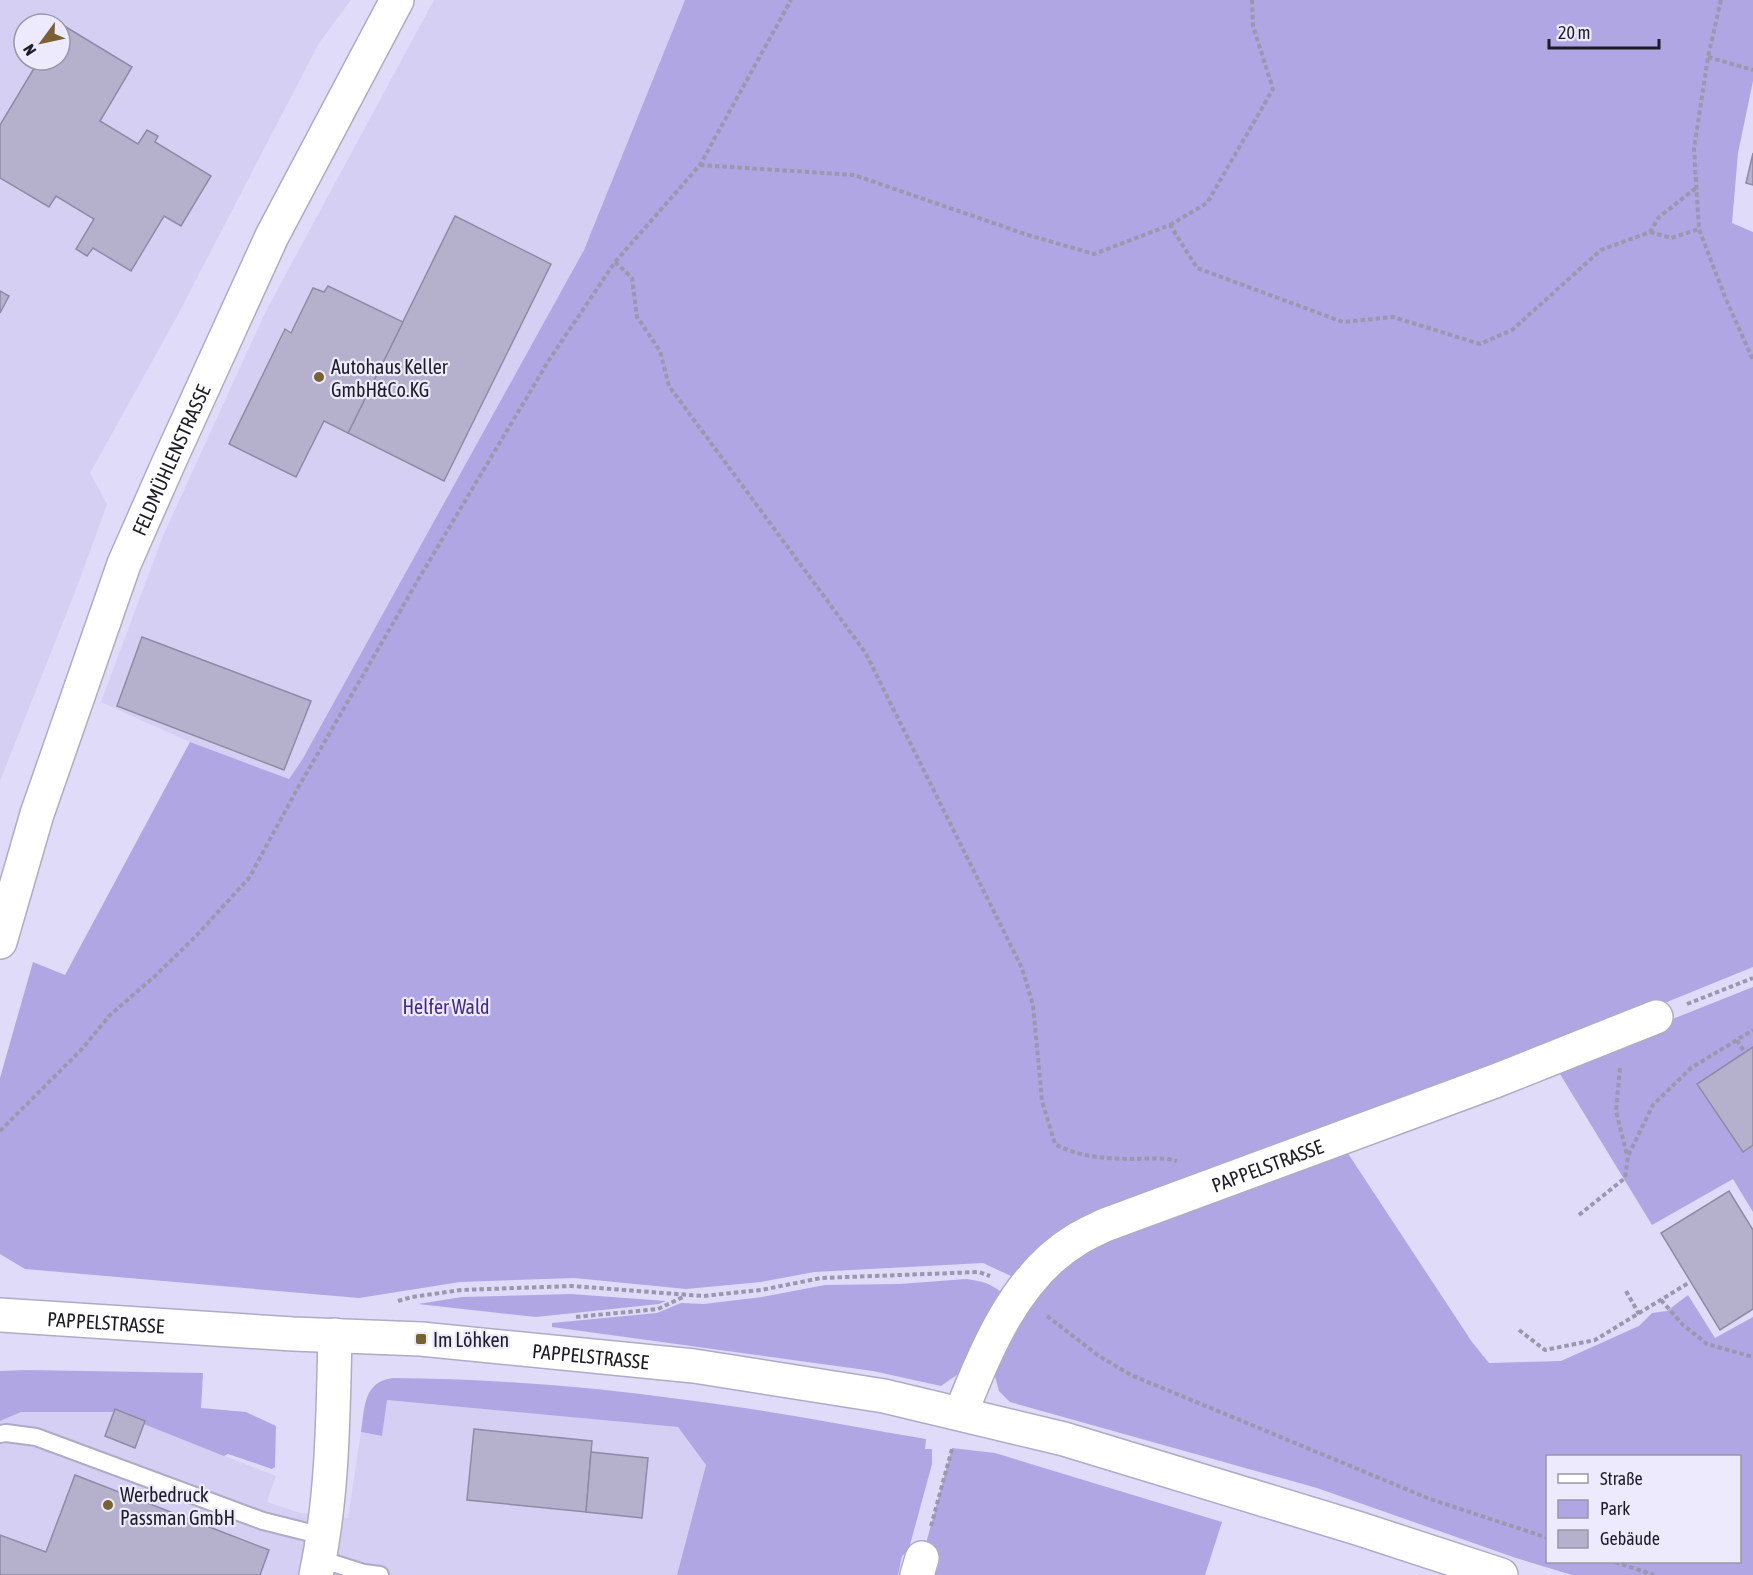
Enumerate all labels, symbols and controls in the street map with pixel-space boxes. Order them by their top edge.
north arrow [12,12,72,72]
scale bar [1549,12,1658,50]
text: 20 m [1558,22,1590,43]
text: N [19,41,40,59]
place label: Autohaus Keller GmbH&Co.KG [331,355,449,401]
marker: Autohaus Keller GmbH&Co.KG [312,370,326,384]
street label: FELDMÜHLENSTRASSE [127,380,214,539]
park label: Helfer Wald [402,995,490,1018]
street label: PAPPELSTRASSE [1208,1134,1326,1196]
street label: PAPPELSTRASSE [47,1307,165,1337]
place label: Im Löhken [433,1328,509,1351]
marker: Im Löhken [414,1332,428,1346]
street label: PAPPELSTRASSE [531,1339,650,1373]
legend [1546,1455,1741,1563]
text: Straße [1600,1468,1643,1489]
place label: Werbedruck Passman GmbH [120,1483,235,1529]
marker: Werbedruck Passman GmbH [101,1498,115,1512]
text: Park [1600,1498,1630,1519]
text: Gebäude [1600,1528,1660,1549]

